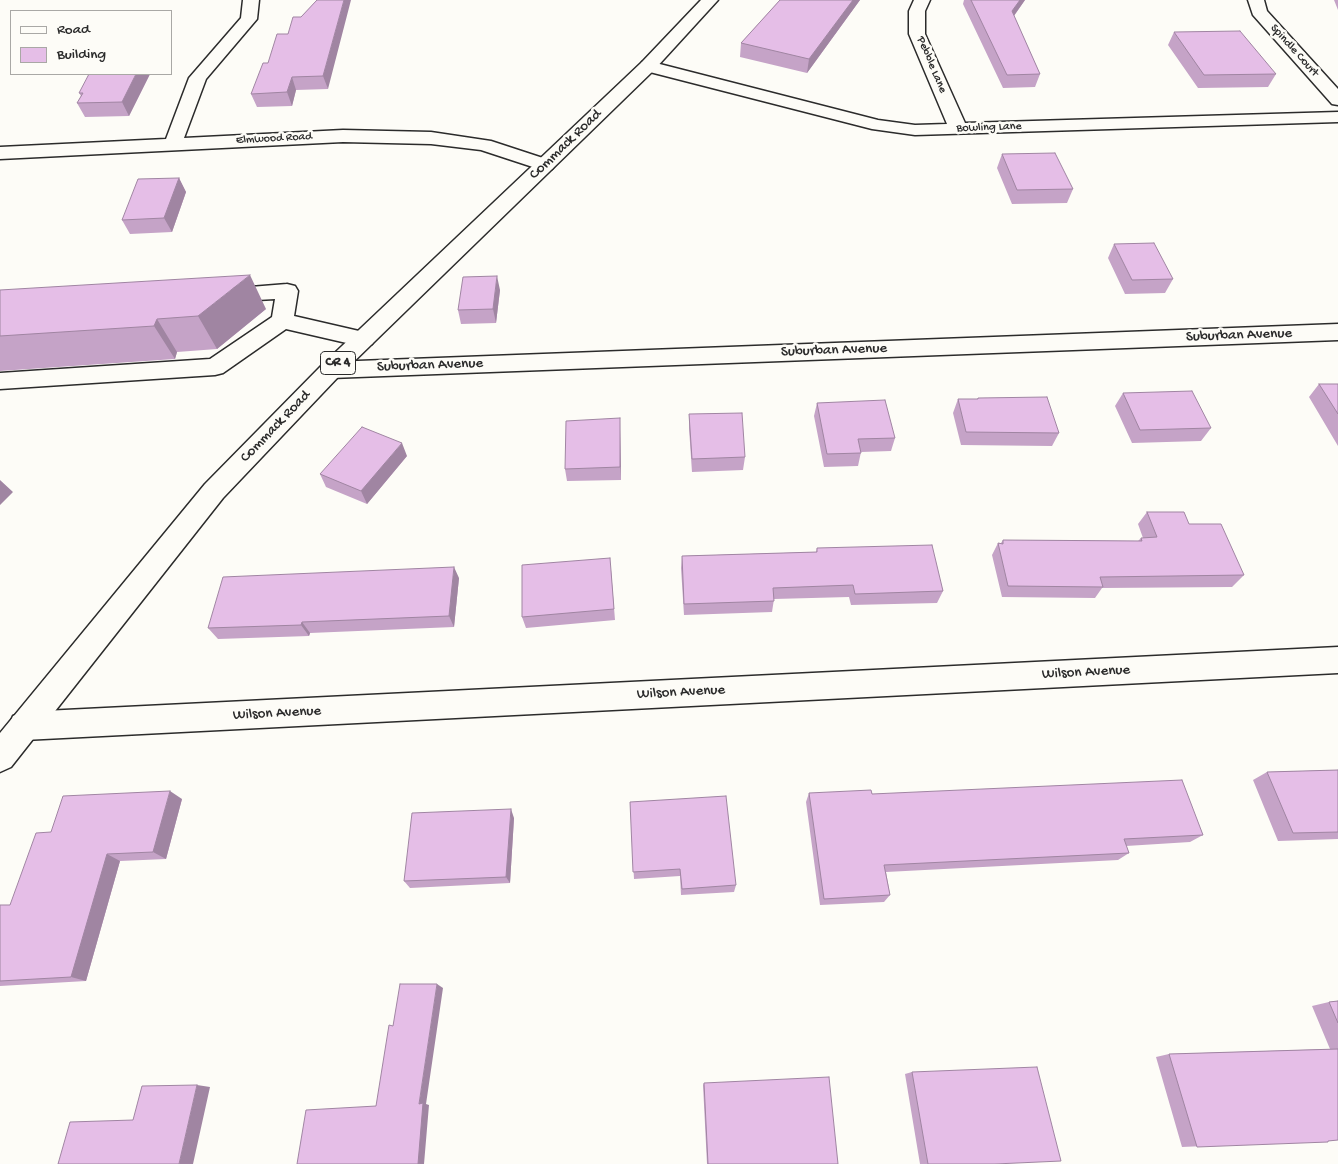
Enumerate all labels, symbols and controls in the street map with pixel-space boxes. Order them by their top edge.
legend [10,10,172,75]
text: Road [57,21,90,39]
street label: Spindle Court [1267,22,1321,80]
street label: Pebble Lane [913,35,949,95]
text: Building [57,46,106,64]
street label: Commack Road [526,106,606,184]
street label: Bowling Lane [956,120,1022,136]
street label: Elmwood Road [235,130,313,148]
street label: Suburban Avenue [1186,325,1292,347]
street label: Suburban Avenue [781,340,887,362]
road number: CR 4 [320,352,356,374]
street label: Suburban Avenue [377,355,483,377]
street label: Commack Road [237,387,315,467]
street label: Wilson Avenue [1041,662,1131,684]
street label: Wilson Avenue [636,682,726,704]
street label: Wilson Avenue [232,703,322,725]

